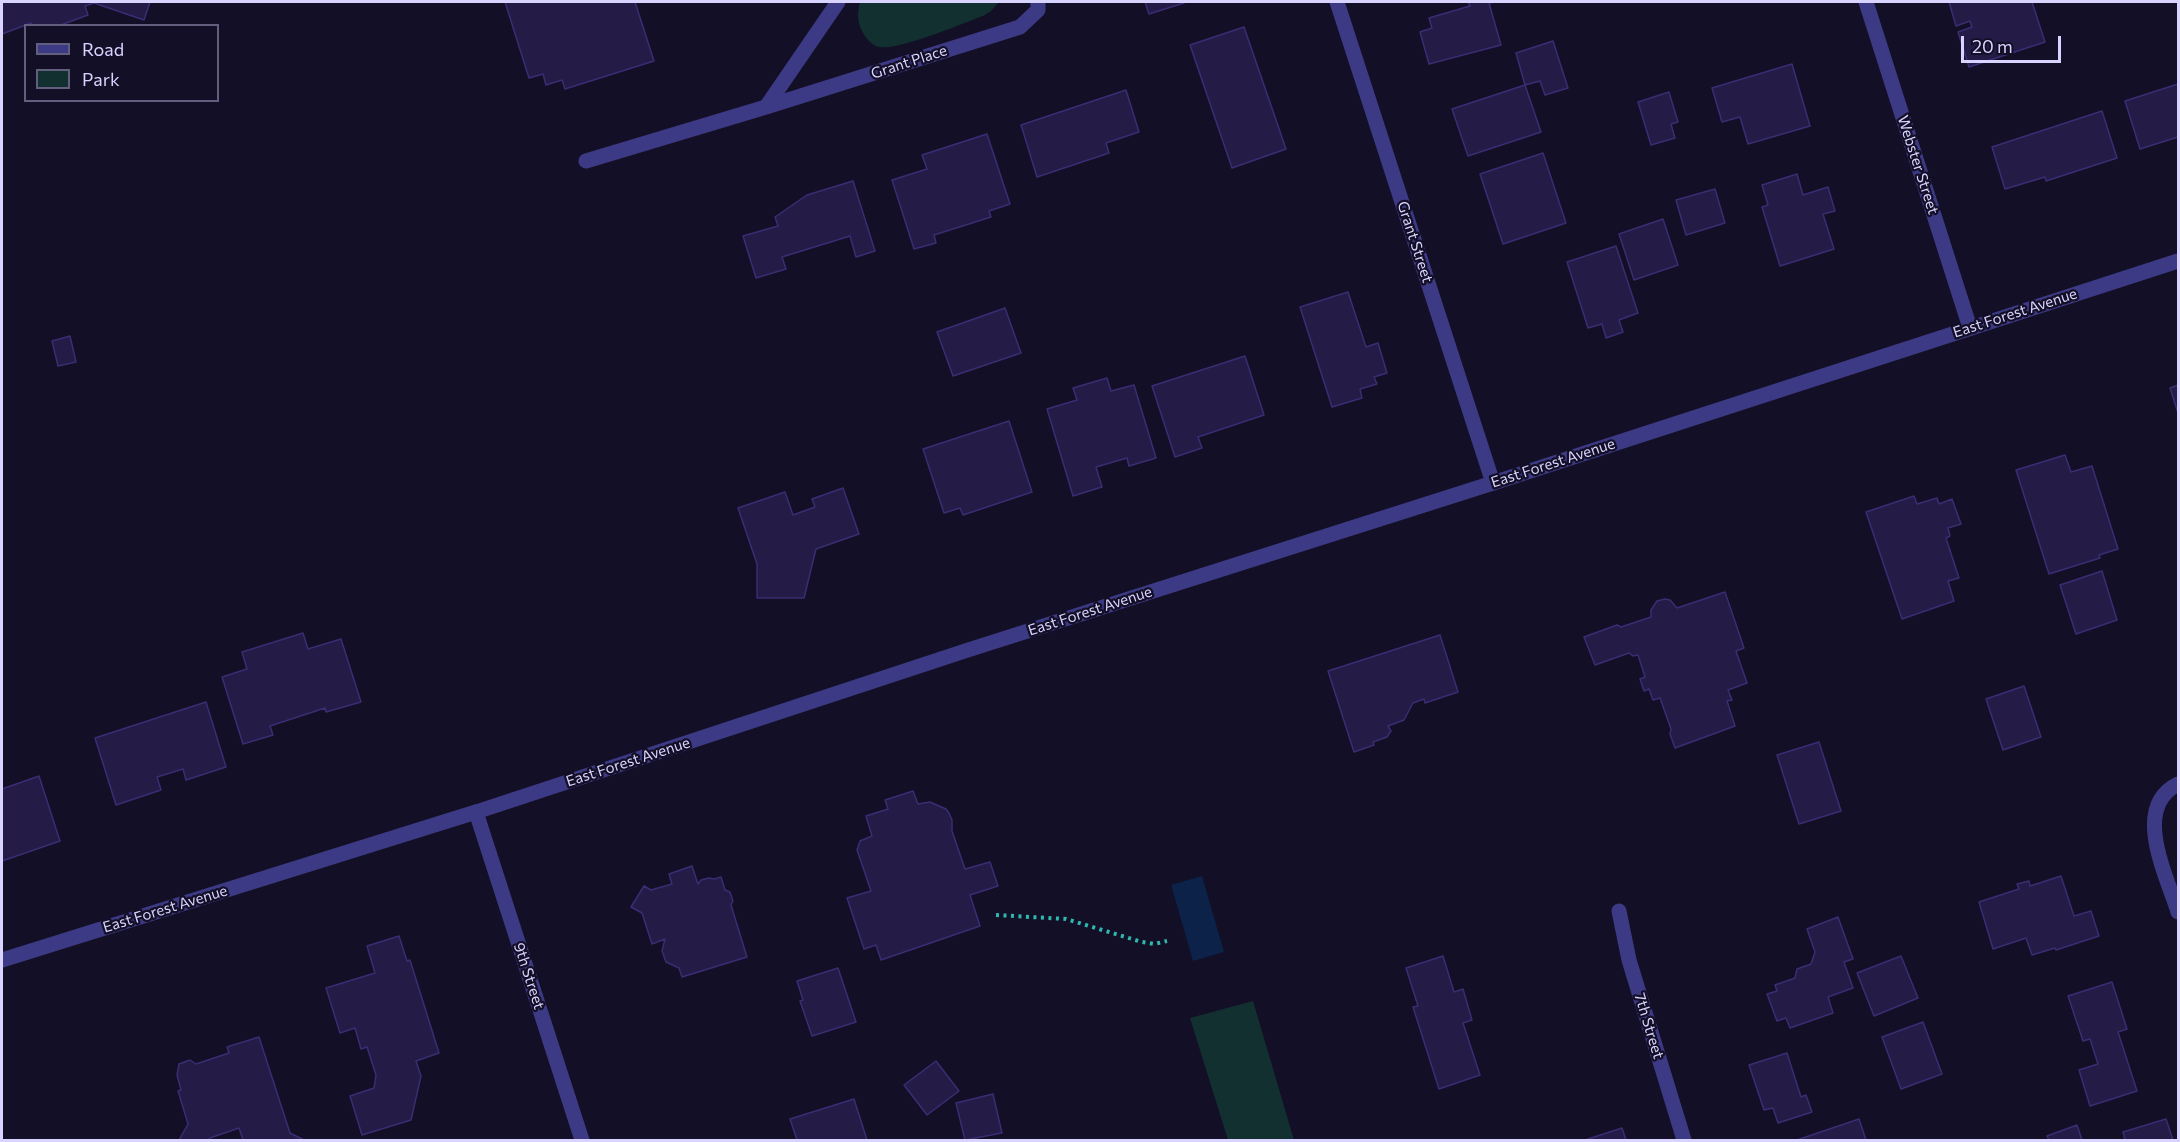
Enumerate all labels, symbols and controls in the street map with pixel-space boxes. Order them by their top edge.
legend [24,24,219,102]
scale bar [1964,24,2064,62]
text: 20 m [1972,35,2013,57]
text: Road [82,38,124,60]
street label: Grant Place [869,41,949,83]
text: Park [82,68,120,90]
street label: Webster Street [1894,113,1942,217]
street label: Grant Street [1393,199,1437,285]
street label: East Forest Avenue [1951,284,2079,342]
street label: East Forest Avenue [1489,434,1617,492]
street label: East Forest Avenue [1026,582,1154,640]
street label: East Forest Avenue [564,733,692,791]
street label: East Forest Avenue [101,881,229,937]
street label: 9th Street [510,940,548,1012]
street label: 7th Street [1630,991,1668,1061]

